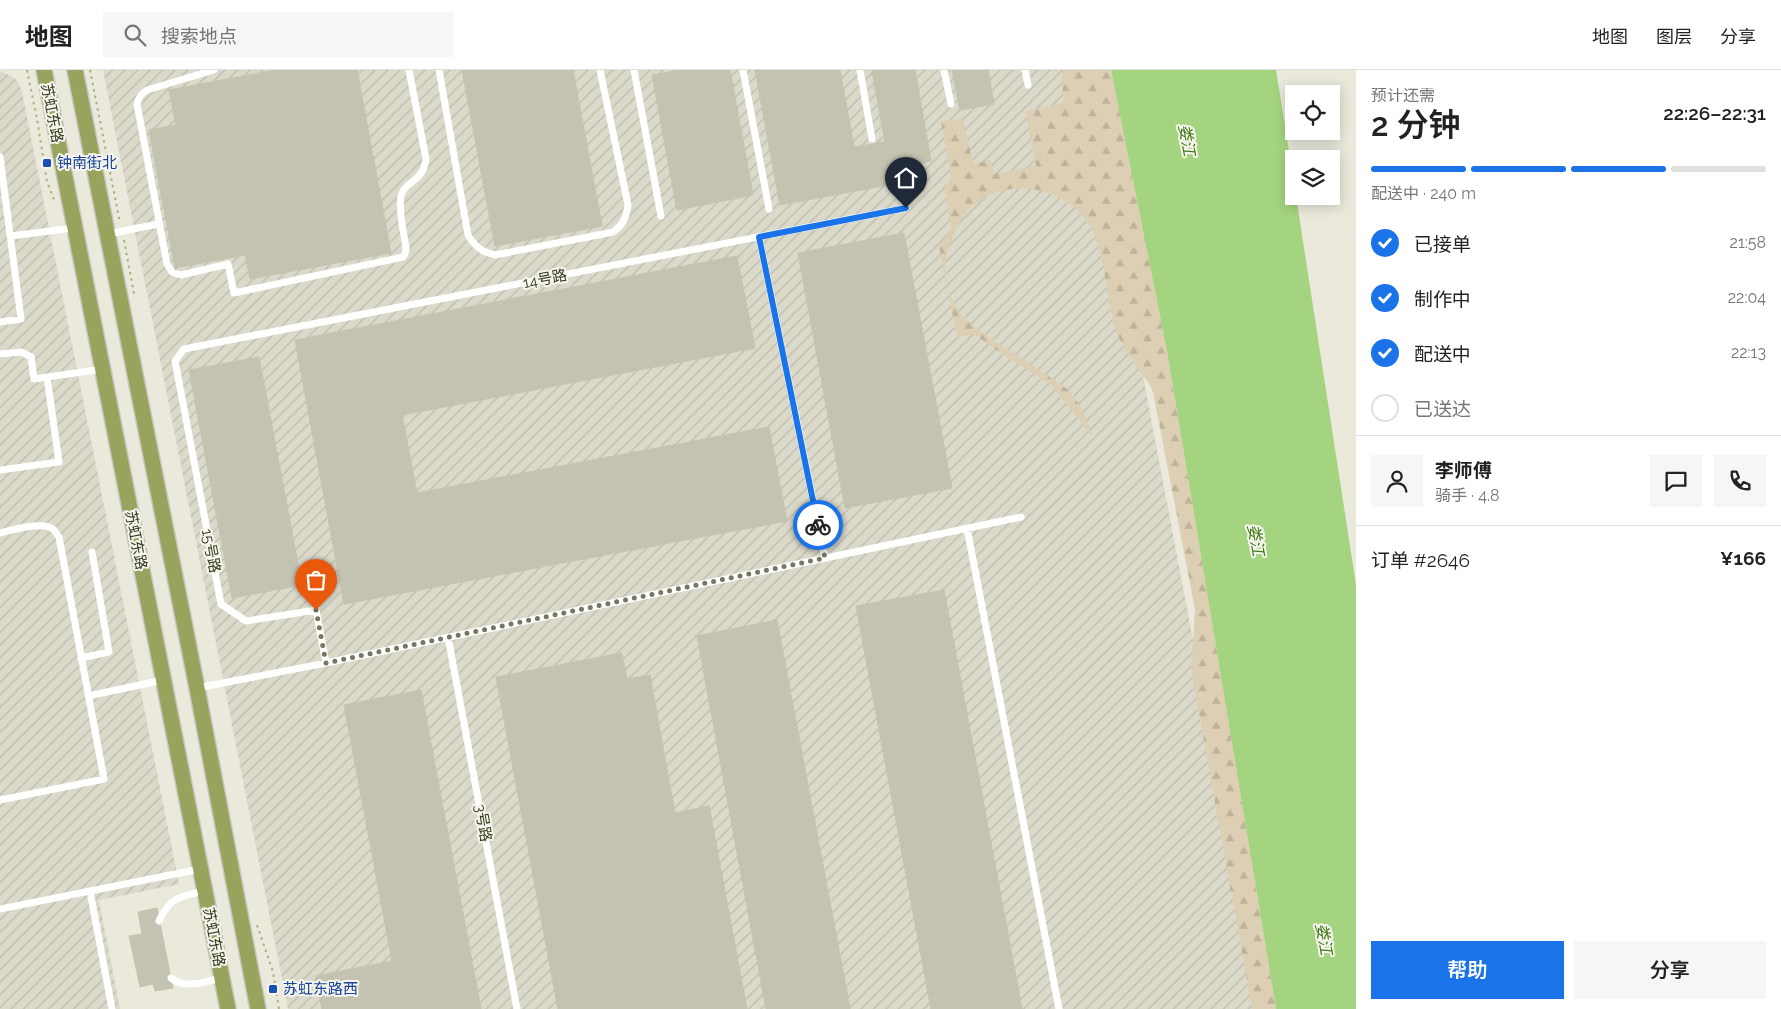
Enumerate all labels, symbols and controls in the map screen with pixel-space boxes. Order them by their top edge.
search box [103,12,453,57]
icon: search [121,21,149,49]
text: 地图 [25,22,73,51]
text: 搜索地点 [161,25,237,47]
text: 地图 [1592,26,1628,47]
text: 图层 [1656,26,1692,47]
text: 分享 [1720,26,1756,47]
street label: 苏虹东路 [37,82,67,144]
map controls [1285,85,1340,205]
button: locate [1285,85,1340,140]
text: 预计还需 [1371,86,1435,105]
text: 22:26–22:31 [1663,102,1766,124]
text: 2 分钟 [1371,106,1460,143]
water label: 娄江 [1175,123,1199,159]
button: layers [1285,150,1340,205]
place label: 钟南街北 [57,154,117,172]
marker: 钟南街北 [41,157,53,169]
pin [885,157,927,208]
icon: home [892,164,920,192]
text: 配送中 · 240 m [1371,184,1476,203]
icon: check [1371,229,1399,257]
text: 已接单 [1414,233,1471,255]
text: 21:58 [1730,233,1766,252]
street label: 14号路 [521,266,569,292]
icon: check [1371,284,1399,312]
text: 制作中 [1414,288,1471,310]
text: 22:04 [1728,288,1766,307]
icon: check [1371,339,1399,367]
text: 配送中 [1414,343,1471,365]
text: 22:13 [1731,343,1766,362]
text: 已送达 [1414,398,1471,420]
button: person [1371,455,1423,507]
button: chat [1650,455,1702,507]
button: phone [1714,455,1766,507]
text: 李师傅 [1435,459,1492,481]
text: 骑手 · 4.8 [1435,486,1499,505]
courier [793,500,843,550]
street label: 苏虹东路 [121,509,151,571]
icon: bike [804,511,832,539]
water label: 娄江 [1244,523,1268,559]
street label: 15号路 [198,527,224,575]
text: ¥166 [1720,547,1766,569]
text: 订单 #2646 [1371,549,1470,571]
pin [295,559,337,610]
icon: bag [302,566,330,594]
street label: 3号路 [471,803,495,843]
street label: 苏虹东路 [199,906,229,968]
water label: 娄江 [1312,922,1336,958]
button: 帮助 [1371,941,1564,999]
button: 分享 [1574,941,1766,999]
place label: 苏虹东路西 [283,980,358,998]
marker: 苏虹东路西 [267,983,279,995]

